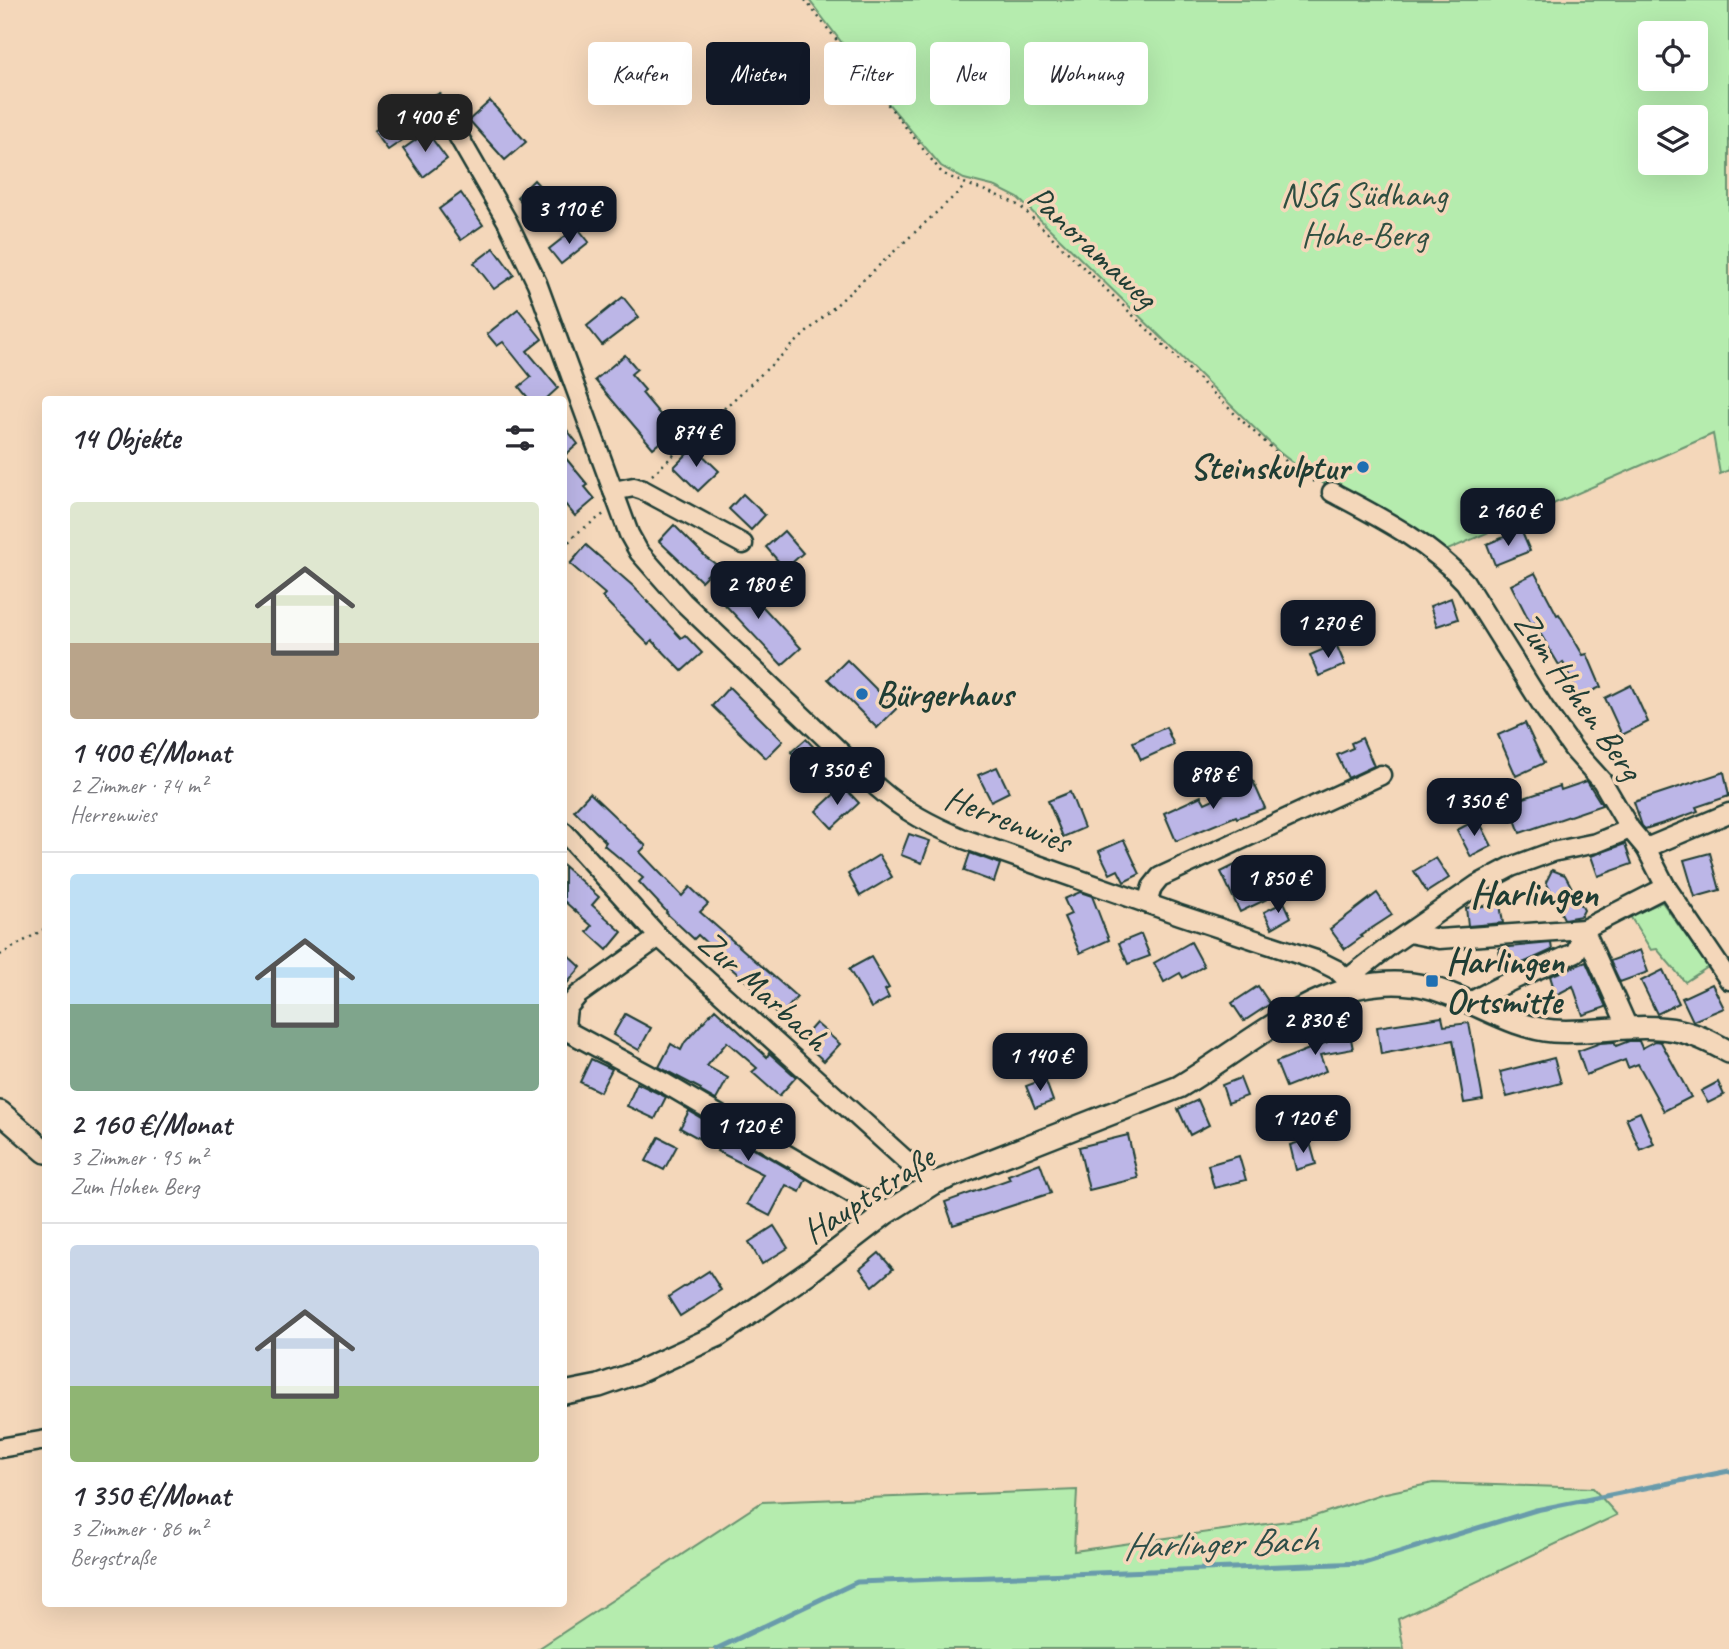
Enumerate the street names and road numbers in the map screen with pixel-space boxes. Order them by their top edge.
street label: Panoramaweg [1018,175,1169,320]
street label: Zum Hohen Berg [1504,602,1655,791]
street label: Herrenwies [938,775,1080,865]
street label: Zur Marbach [689,920,840,1062]
street label: Hauptstraße [794,1134,945,1254]

